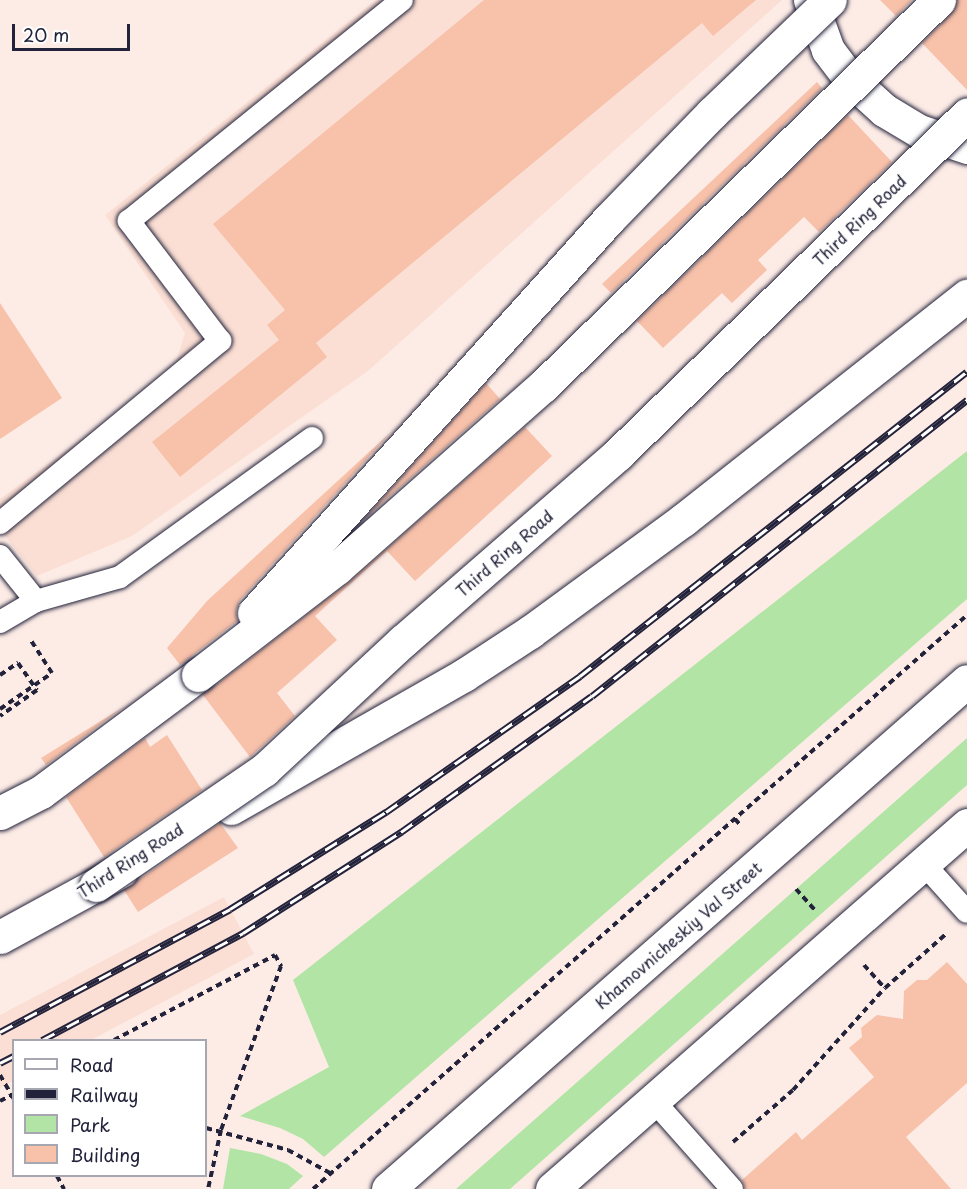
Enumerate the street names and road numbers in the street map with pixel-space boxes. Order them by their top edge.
street label: Third Ring Road [808,170,910,270]
street label: Third Ring Road [451,505,557,601]
street label: Third Ring Road [73,818,187,902]
street label: Khamovnicheskiy Val Street [591,857,765,1013]

